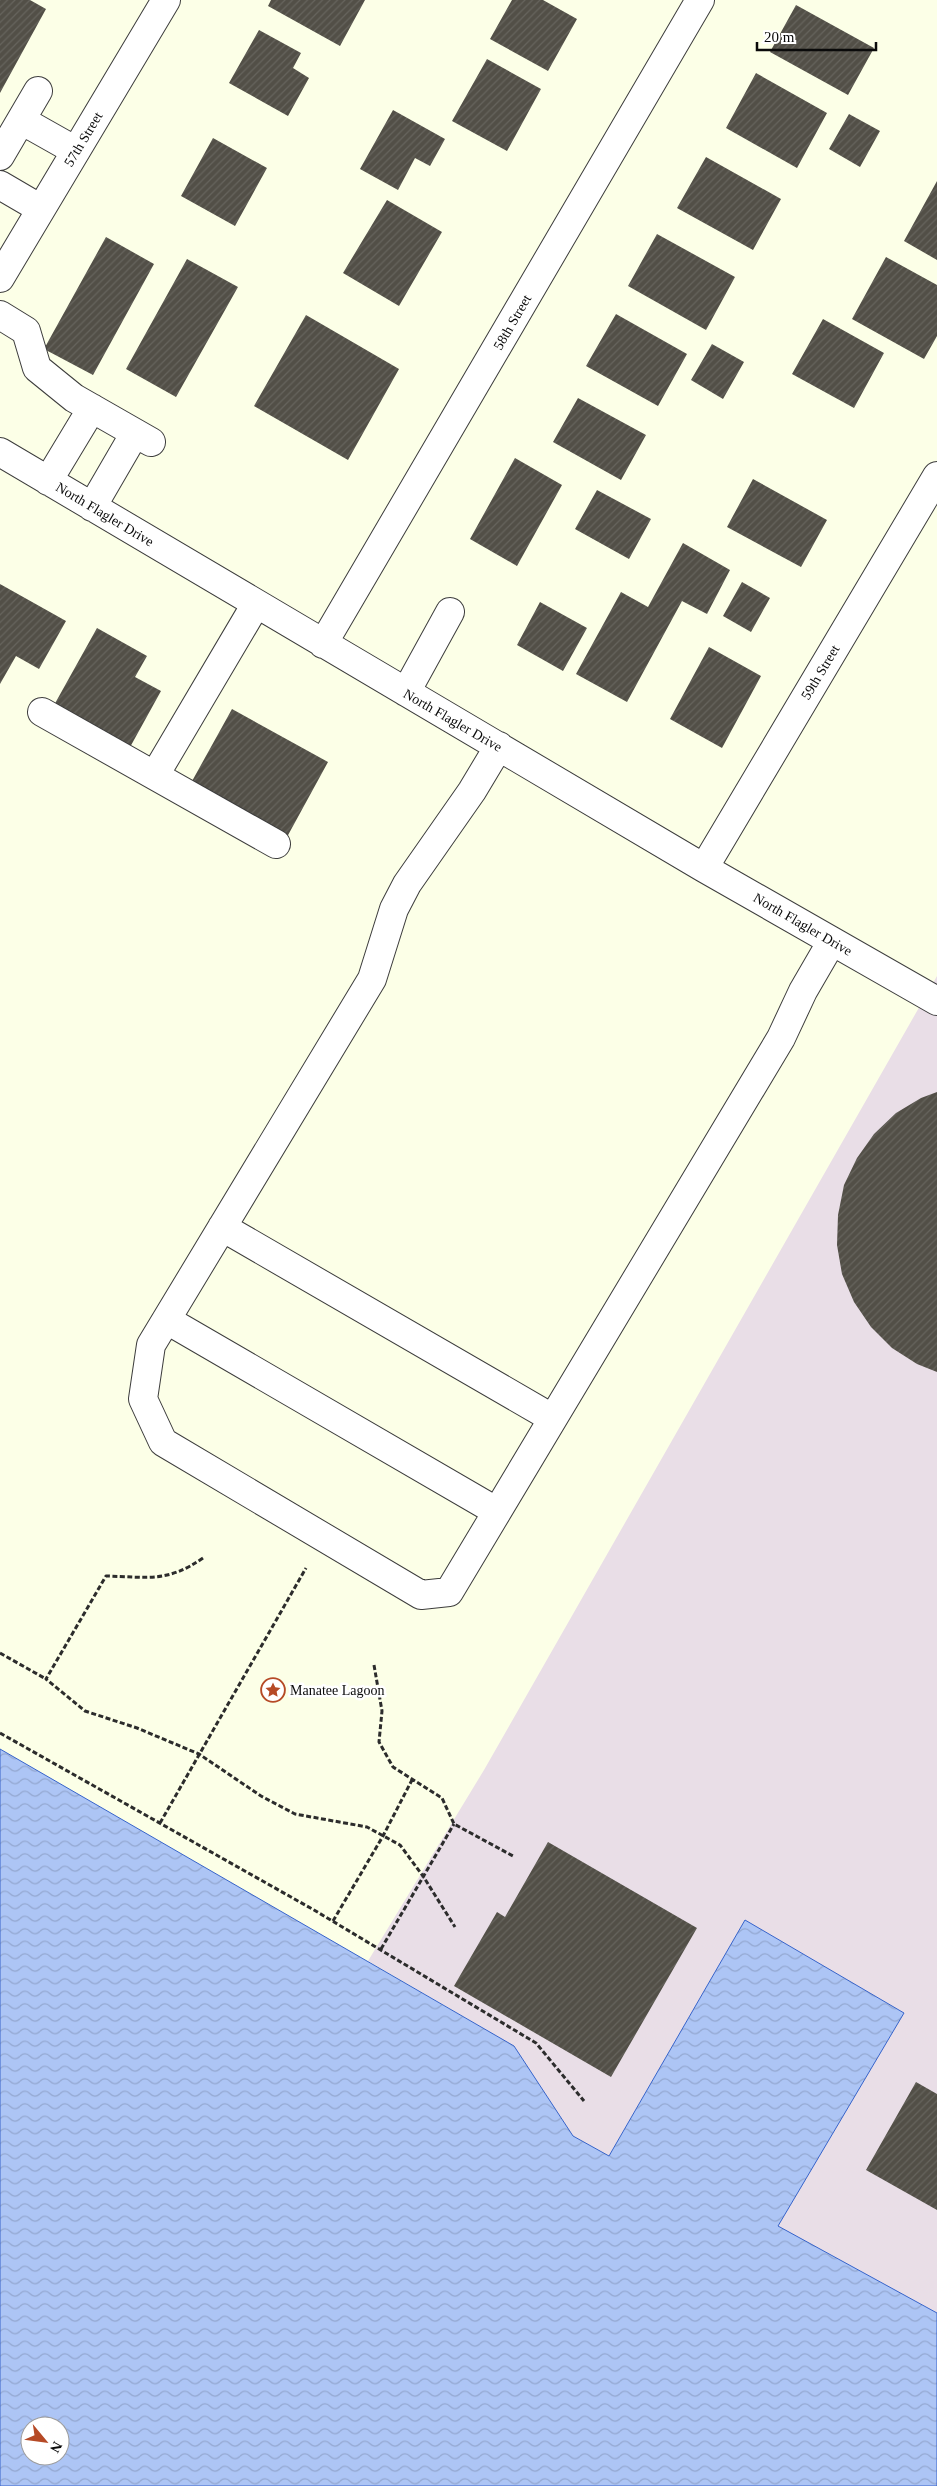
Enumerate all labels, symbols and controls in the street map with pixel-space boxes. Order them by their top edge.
scale bar [757,20,876,52]
text: 20 m [764,29,795,45]
street label: 57th Street [61,109,106,169]
street label: 58th Street [491,292,534,352]
street label: North Flagler Drive [53,479,156,549]
street label: 59th Street [798,642,843,702]
street label: North Flagler Drive [401,686,505,755]
street label: North Flagler Drive [751,890,855,959]
place icon: Manatee Lagoon [260,1677,286,1703]
place label: Manatee Lagoon [290,1683,384,1698]
north arrow [20,2416,70,2466]
text: N [47,2439,65,2455]

